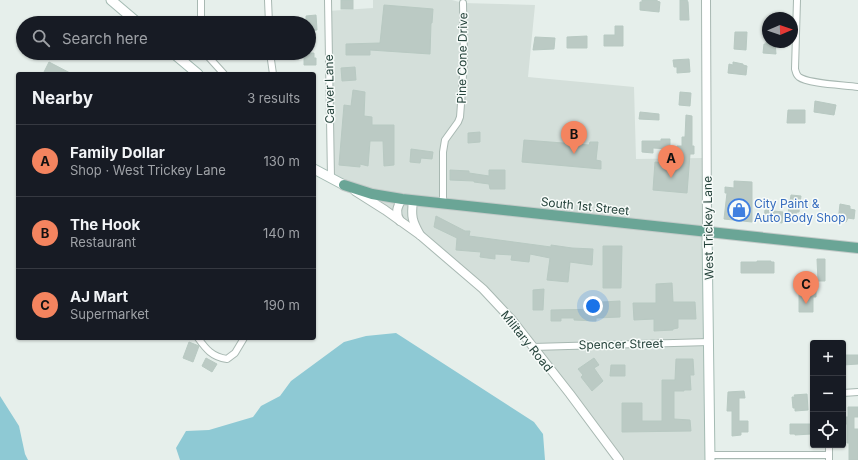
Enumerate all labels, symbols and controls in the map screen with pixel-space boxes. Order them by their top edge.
street label: Pine Cone Drive [454,12,470,104]
north arrow [762,12,798,48]
search box [16,16,316,60]
icon: search [30,27,52,49]
text: Search here [62,29,148,48]
street label: Carver Lane [321,54,337,124]
text: Nearby [32,88,93,108]
text: 3 results [247,90,300,106]
pin: B [561,121,587,154]
text: Family Dollar [70,143,165,162]
pin: A [658,145,684,178]
text: A [40,153,50,169]
text: 130 m [263,153,300,169]
text: Shop · West Trickey Lane [70,162,226,178]
street label: West Trickey Lane [700,176,716,280]
street label: South 1st Street [540,194,630,218]
place label: City Paint & Auto Body Shop [754,196,846,225]
shop icon: City Paint & Auto Body Shop [726,197,752,223]
text: The Hook [70,215,140,234]
text: B [41,225,49,241]
text: 140 m [263,225,300,241]
text: Restaurant [70,234,136,250]
pin: C [793,271,819,304]
text: AJ Mart [70,287,128,306]
your location [583,296,603,316]
text: C [40,297,50,313]
text: 190 m [263,297,300,313]
text: Supermarket [70,306,149,322]
street label: Military Road [498,308,556,374]
street label: Spencer Street [579,336,664,352]
map controls [810,340,846,448]
button: + [810,340,846,376]
button: − [810,376,846,412]
button: locate [810,412,846,448]

